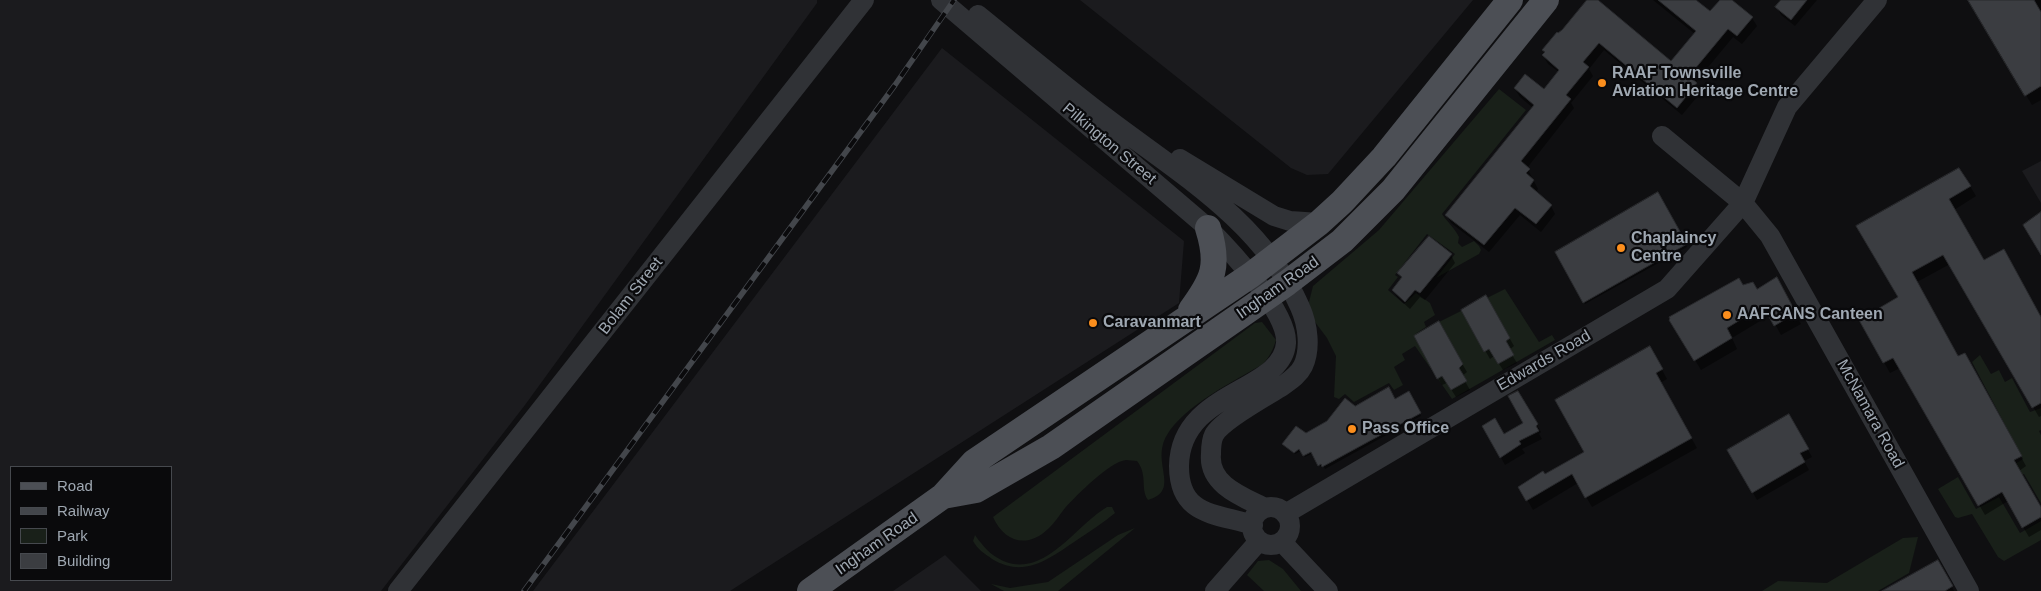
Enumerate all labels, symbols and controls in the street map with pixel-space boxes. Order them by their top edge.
place label: RAAF Townsville Aviation Heritage Centre [1612,64,1798,102]
marker: RAAF Townsville Aviation Heritage Centre [1596,77,1608,89]
street label: Pilkington Street [1058,99,1160,189]
place label: Chaplaincy Centre [1631,229,1716,267]
marker: Chaplaincy Centre [1615,242,1627,254]
street label: Ingham Road [1233,253,1323,323]
street label: Bolam Street [595,254,667,338]
place label: AAFCANS Canteen [1737,305,1883,325]
marker: AAFCANS Canteen [1721,309,1733,321]
place label: Caravanmart [1103,313,1201,333]
marker: Caravanmart [1087,317,1099,329]
street label: Edwards Road [1494,326,1594,396]
street label: McNamara Road [1832,356,1908,472]
place label: Pass Office [1362,419,1449,439]
marker: Pass Office [1346,423,1358,435]
legend [10,466,172,581]
text: Road [57,477,93,494]
text: Railway [57,502,110,519]
street label: Ingham Road [832,509,922,579]
text: Park [57,527,88,544]
text: Building [57,552,110,569]

